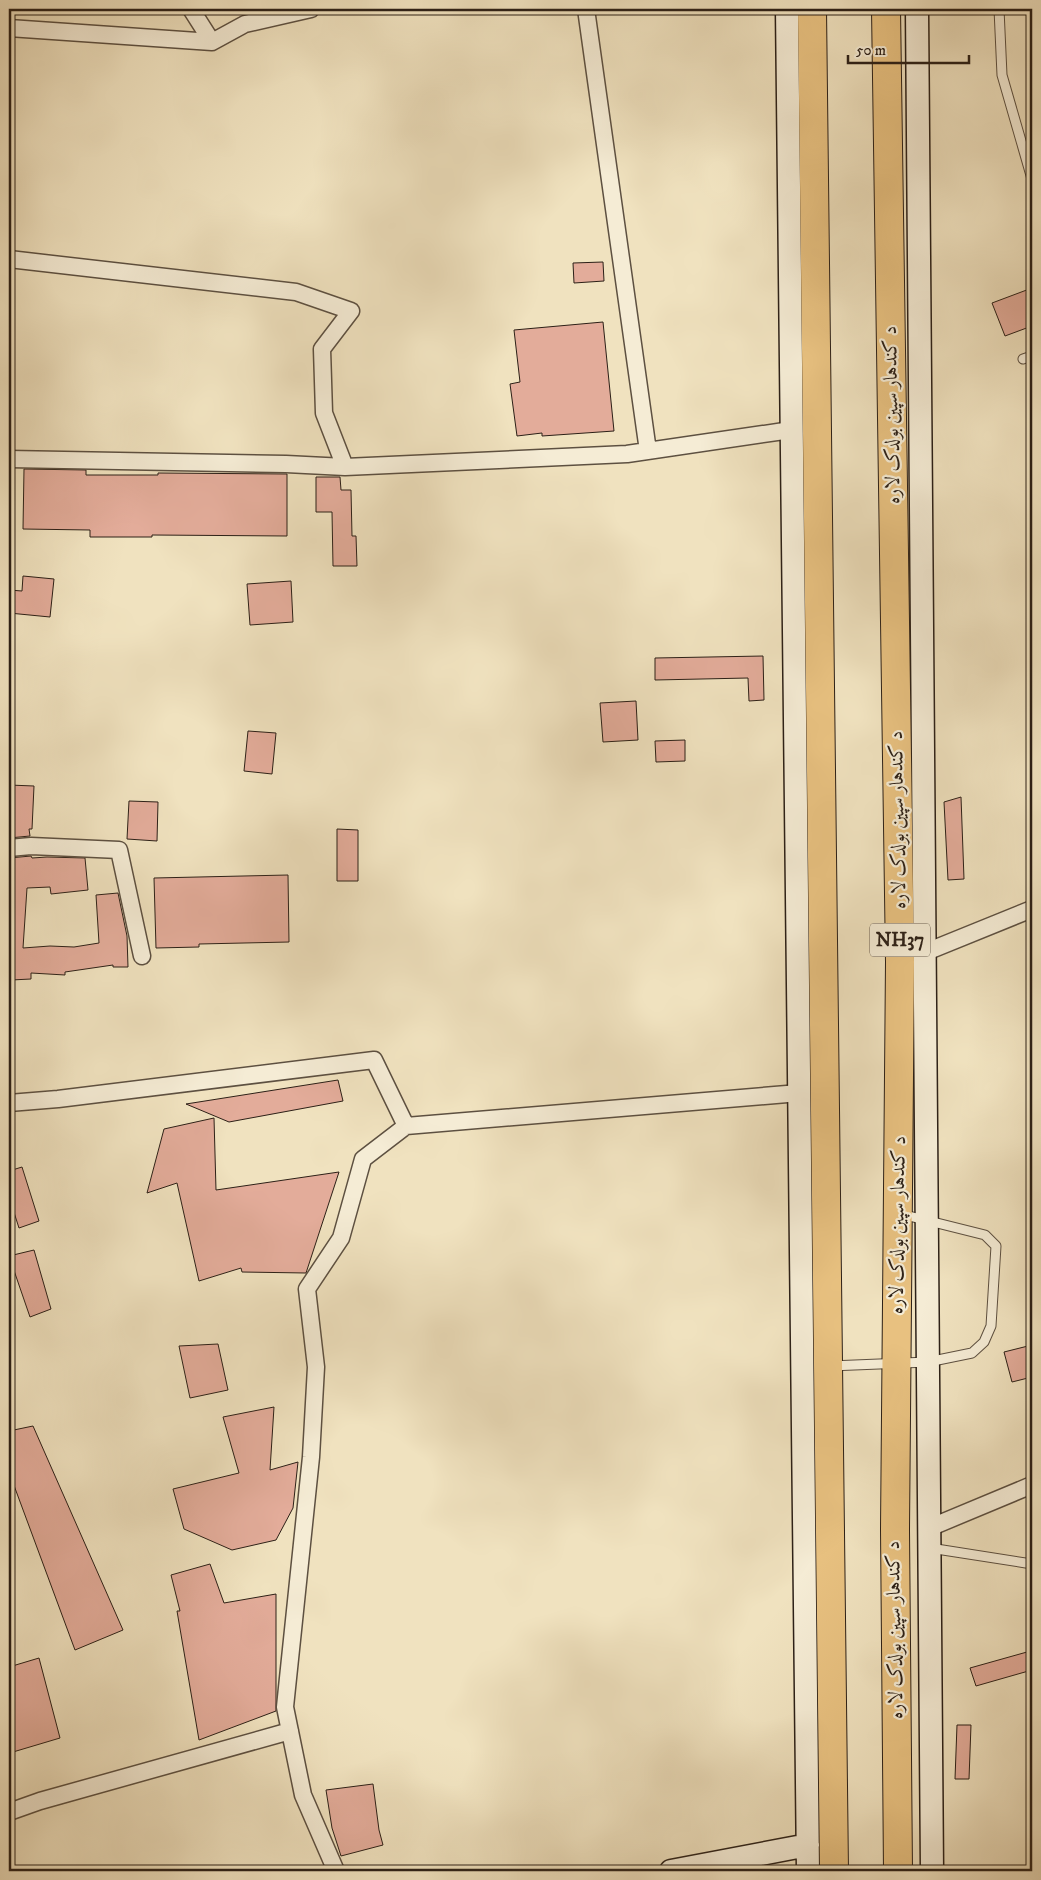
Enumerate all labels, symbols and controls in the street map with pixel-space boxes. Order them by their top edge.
scale bar [848,32,970,64]
text: 50 m [856,41,886,60]
street label: د کندهار سپین بولدک لاره [878,326,906,504]
street label: د کندهار سپین بولدک لاره [884,731,912,909]
road number: NH37 [870,924,930,956]
street label: د کندهار سپین بولدک لاره [884,1136,912,1314]
street label: د کندهار سپین بولدک لاره [881,1541,909,1719]

